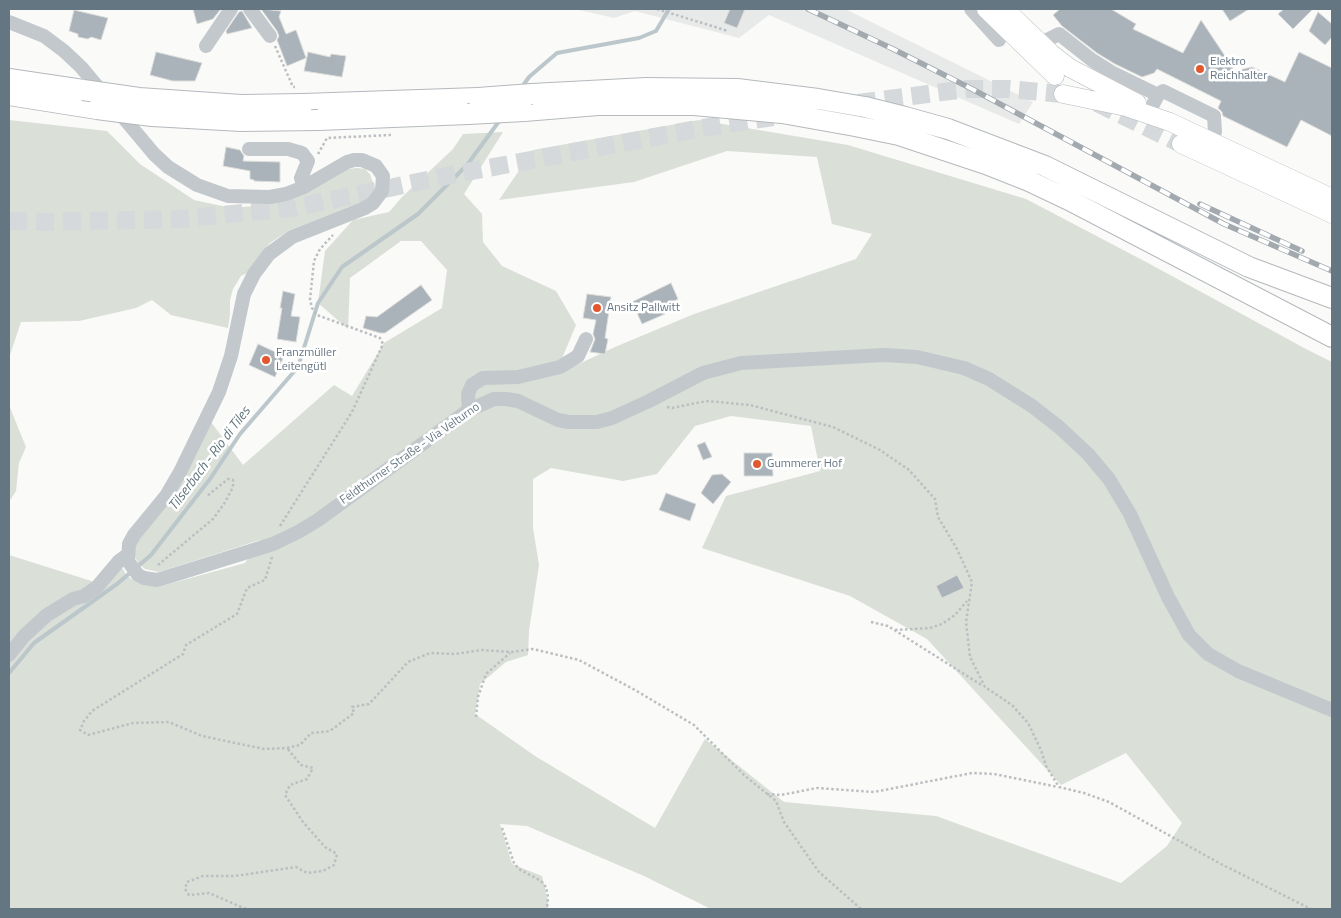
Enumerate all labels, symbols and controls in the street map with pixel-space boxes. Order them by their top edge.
place label: Elektro Reichhalter [1210,55,1267,83]
marker: Elektro Reichhalter [1194,63,1206,75]
place label: Ansitz Pallwitt [607,301,680,315]
marker: Ansitz Pallwitt [591,302,603,314]
place label: Franzmüller Leitengütl [276,346,336,374]
marker: Franzmüller Leitengütl [260,354,272,366]
street label: Feldthurner Straße - Via Velturno [337,400,483,508]
water label: Tilserbach - Rio di Tiles [166,404,254,514]
place label: Gummerer Hof [767,457,842,471]
marker: Gummerer Hof [751,458,763,470]

